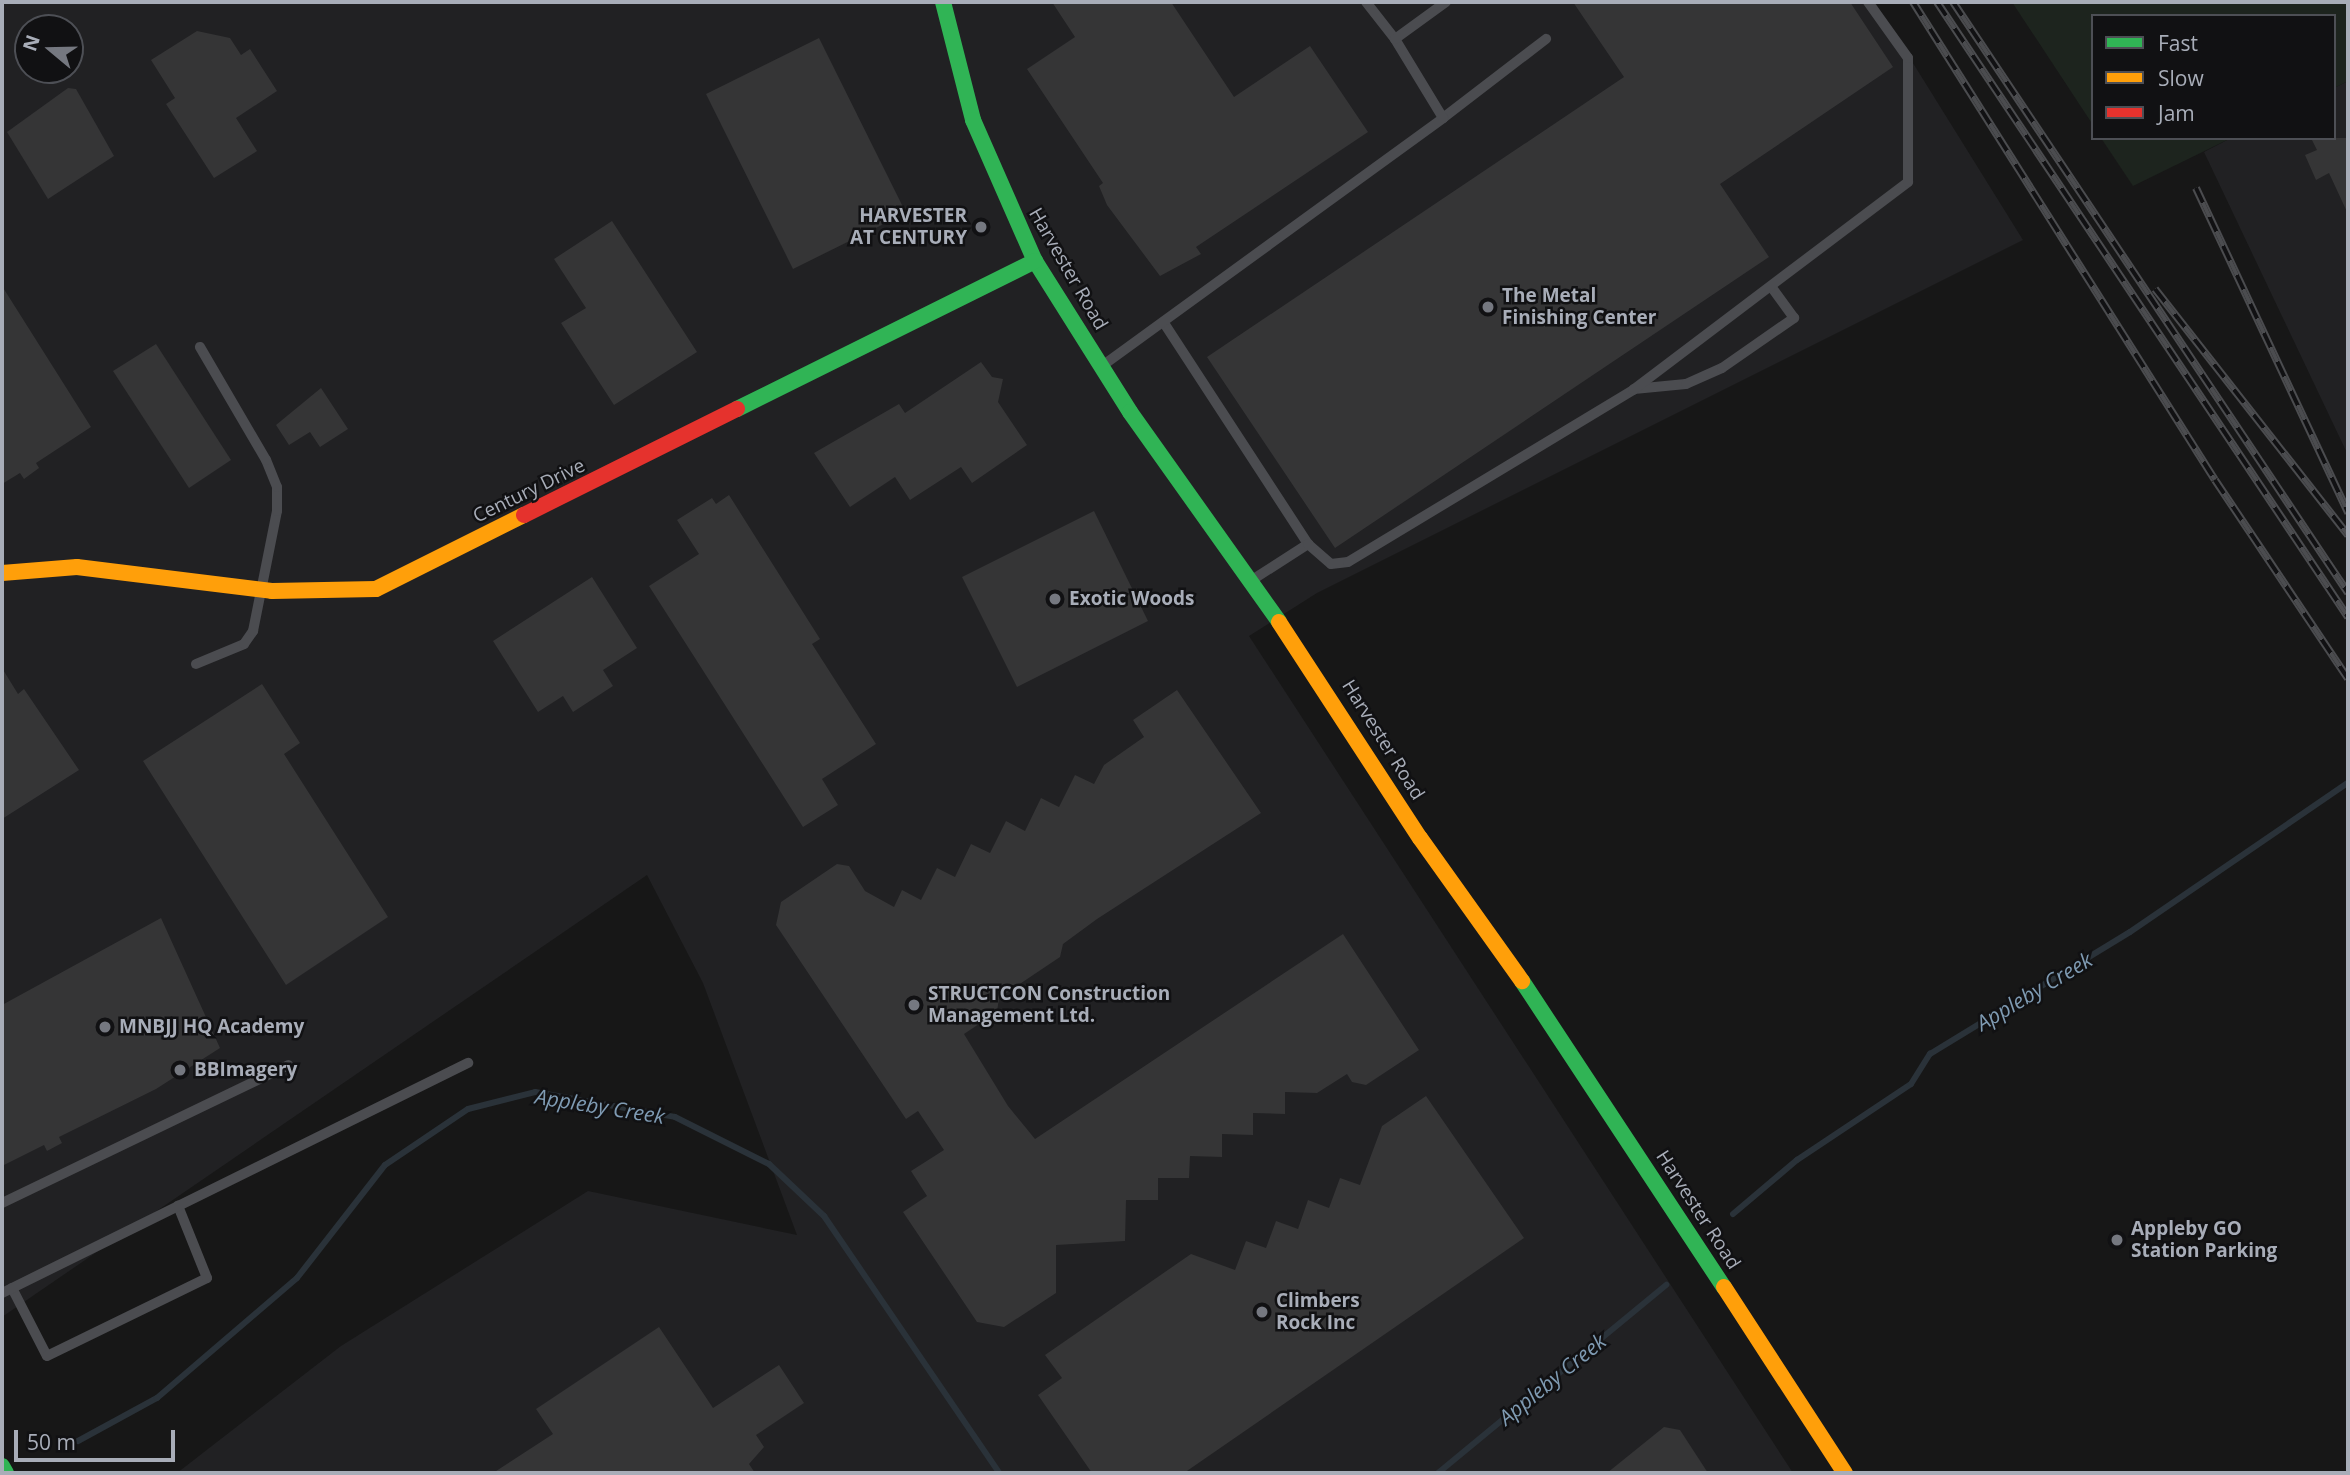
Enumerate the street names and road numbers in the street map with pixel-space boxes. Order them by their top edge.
street label: Harvester Road [1024,204,1112,334]
street label: Century Drive [469,454,589,528]
street label: Harvester Road [1337,676,1429,804]
street label: Harvester Road [1651,1146,1745,1274]

